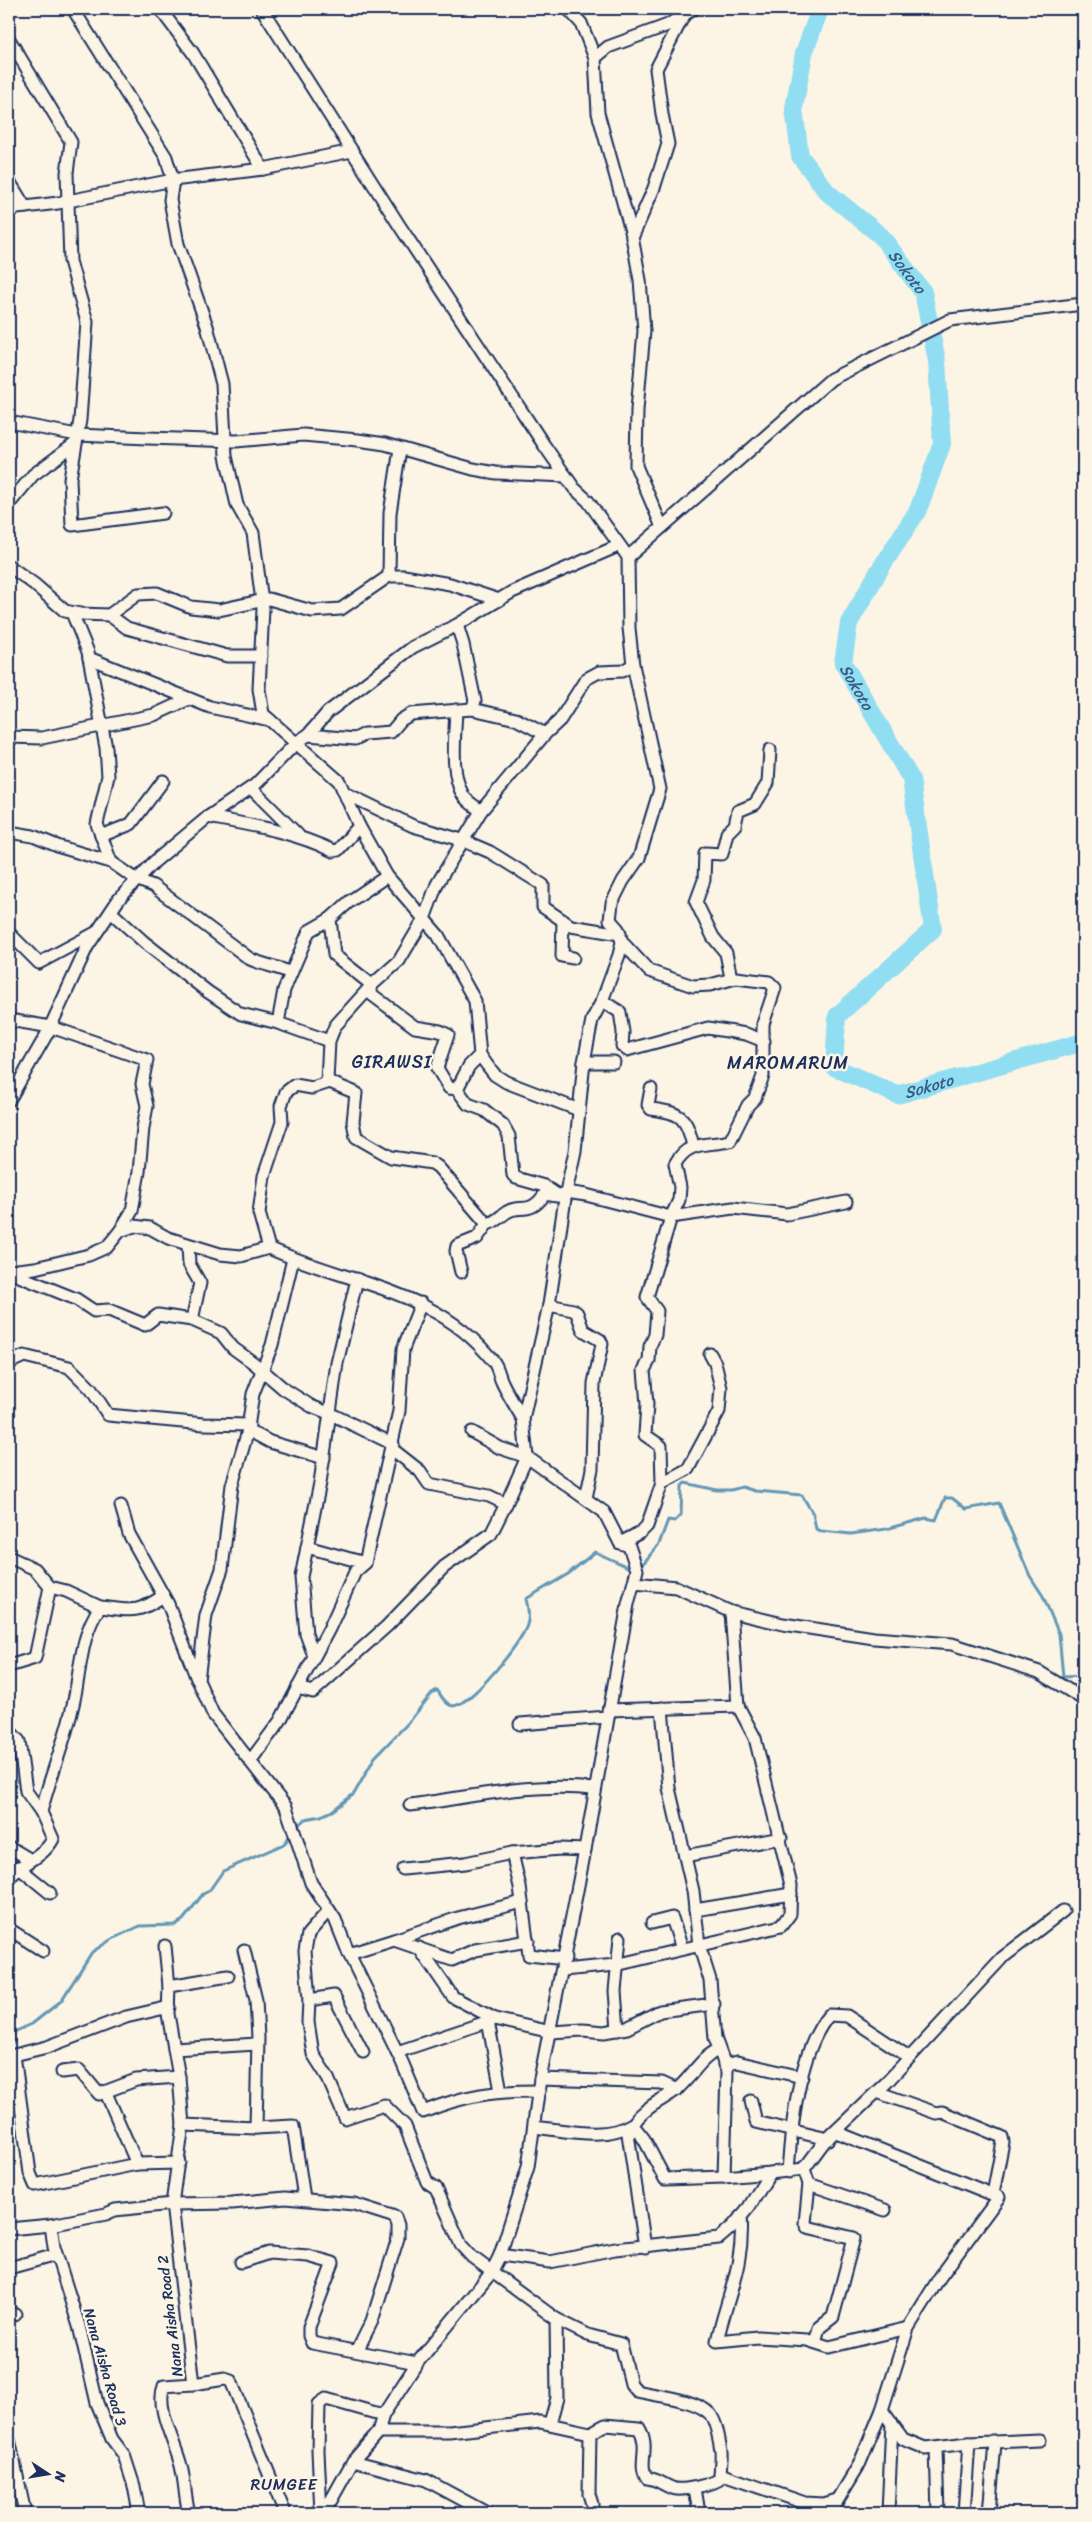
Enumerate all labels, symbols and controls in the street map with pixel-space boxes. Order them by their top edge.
water label: Sokoto [881,243,935,301]
water label: Sokoto [832,658,883,717]
district label: GIRAWSI [352,1046,433,1078]
district label: MAROMARUM [727,1047,849,1079]
water label: Sokoto [901,1065,958,1107]
street label: Nana Aisha Road 2 [150,2253,190,2378]
street label: Nana Aisha Road 3 [76,2305,134,2429]
north arrow [22,2450,72,2500]
text: N [47,2468,74,2484]
district label: RUMGEE [250,2470,318,2499]

